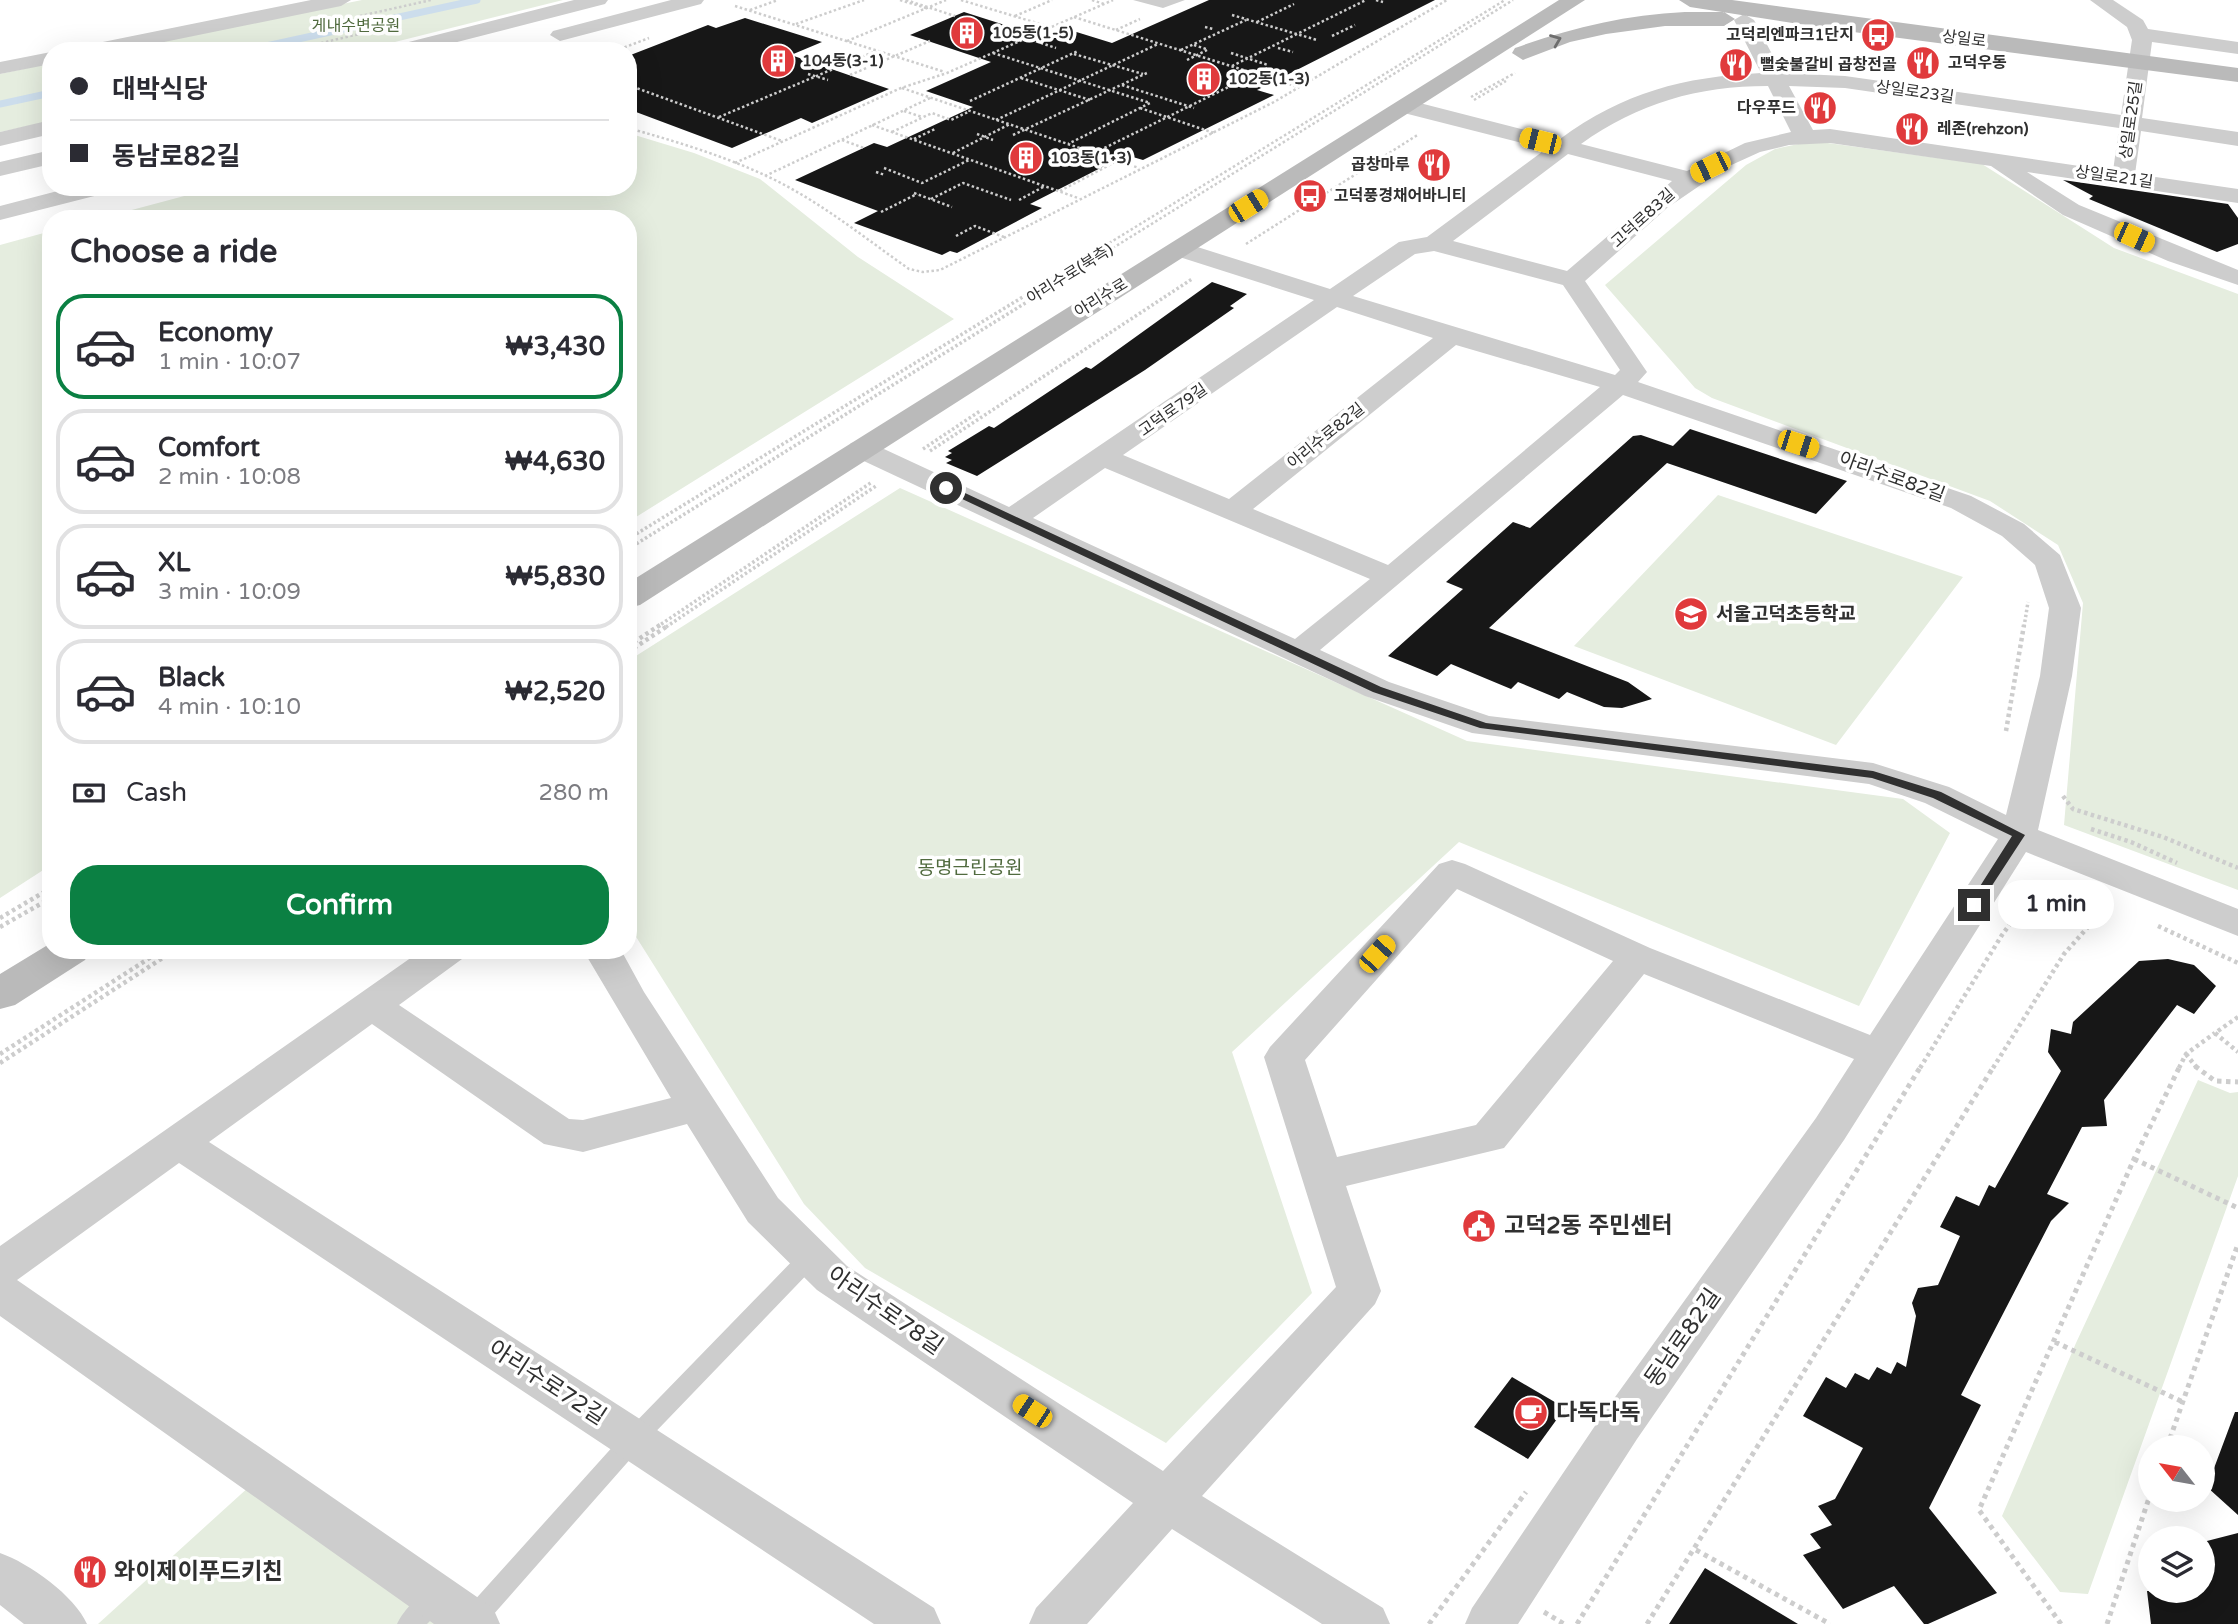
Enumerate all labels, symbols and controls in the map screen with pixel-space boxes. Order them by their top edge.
building icon: 105동(1-5) [948,14,986,52]
park label: 게내수변공원 [312,16,400,36]
bus stop icon: 고덕리엔파크1단지 [1859,16,1897,54]
place label: 105동(1-5) [992,23,1073,43]
place label: 고덕리엔파크1단지 [1726,25,1854,45]
street label: 상일로 [1941,26,1987,52]
one-way arrow [1549,35,1561,49]
building icon: 104동(3-1) [759,42,797,80]
restaurant icon: 고덕우동 [1904,44,1942,82]
restaurant icon: 뻘숯불갈비 곱창전골 [1717,46,1755,84]
place label: 104동(3-1) [802,51,883,71]
place label: 고덕우동 [1948,53,2007,73]
place label: 뻘숯불갈비 곱창전골 [1760,55,1897,75]
building icon: 102동(1-3) [1185,60,1223,98]
place label: 102동(1-3) [1228,69,1309,89]
text: 대박식당 [112,74,208,105]
street label: 상일로23길 [1875,77,1955,107]
street label: 상일로25길 [2116,80,2146,160]
restaurant icon: 다우푸드 [1801,89,1839,127]
place label: 다우푸드 [1737,98,1796,118]
restaurant icon: 레존(rehzon) [1893,110,1931,148]
place label: 레존(rehzon) [1937,119,2029,139]
car [1518,126,1563,156]
building icon: 103동(1-3) [1007,139,1045,177]
text: 동남로82길 [112,141,240,172]
restaurant icon: 곱창마루 [1415,146,1453,184]
place label: 103동(1-3) [1050,148,1131,168]
car [1687,148,1734,186]
place label: 곱창마루 [1351,155,1410,175]
street label: 상일로21길 [2074,162,2154,192]
bus stop icon: 고덕풍경채어바니티 [1291,177,1329,215]
street label: 고덕로83길 [1607,184,1679,252]
car [1225,186,1272,226]
place label: 고덕풍경채어바니티 [1334,186,1466,206]
car [2111,219,2158,255]
text: Choose a ride [70,233,277,271]
street label: 아리수로(북측) [1023,240,1117,308]
street label: 아리수로 [1071,274,1131,322]
icon: car [74,315,137,378]
text: Economy [158,317,273,348]
text: ₩3,430 [505,331,605,362]
text: 1 min · 10:07 [158,348,301,376]
street label: 고덕로79길 [1135,379,1211,441]
street label: 아리수로82길 [1283,399,1369,473]
car [1775,428,1822,460]
icon: car [74,430,137,493]
text: Comfort [158,432,260,463]
text: ₩4,630 [505,446,605,477]
street label: 아리수로82길 [1836,448,1948,506]
text: 2 min · 10:08 [158,463,301,491]
route start [930,472,962,504]
icon: car [74,545,137,608]
text: XL [158,547,190,578]
text: ₩5,830 [505,561,605,592]
text: 3 min · 10:09 [158,578,301,606]
school or university icon: 서울고덕초등학교 [1672,595,1710,633]
place label: 서울고덕초등학교 [1716,603,1856,625]
icon: car [74,660,137,723]
text: Black [158,662,225,693]
text: ₩2,520 [505,676,605,707]
text: 4 min · 10:10 [158,693,301,721]
icon: cash [70,774,108,812]
text: Cash [126,777,187,808]
text: 280 m [539,779,609,807]
park label: 동명근린공원 [918,857,1022,879]
button: Confirm [70,865,609,945]
callout: 1 min [1998,880,2114,930]
route end [1958,889,1990,921]
text: 1 min [2025,890,2087,918]
car [1356,931,1399,977]
public building icon: 고덕2동 주민센터 [1460,1207,1498,1245]
place label: 고덕2동 주민센터 [1504,1212,1673,1240]
street label: 아리수로78길 [822,1261,948,1361]
street label: 동남로82길 [1639,1283,1727,1393]
street label: 아리수로72길 [483,1335,611,1431]
car [1009,1391,1056,1431]
cafe icon: 다독다독 [1512,1394,1550,1432]
place label: 다독다독 [1556,1399,1641,1427]
north arrow [2138,1435,2216,1512]
map controls [2138,1435,2215,1603]
button: layers [2138,1526,2215,1603]
restaurant icon: 와이제이푸드키친 [71,1553,109,1591]
place label: 와이제이푸드키친 [114,1558,283,1586]

